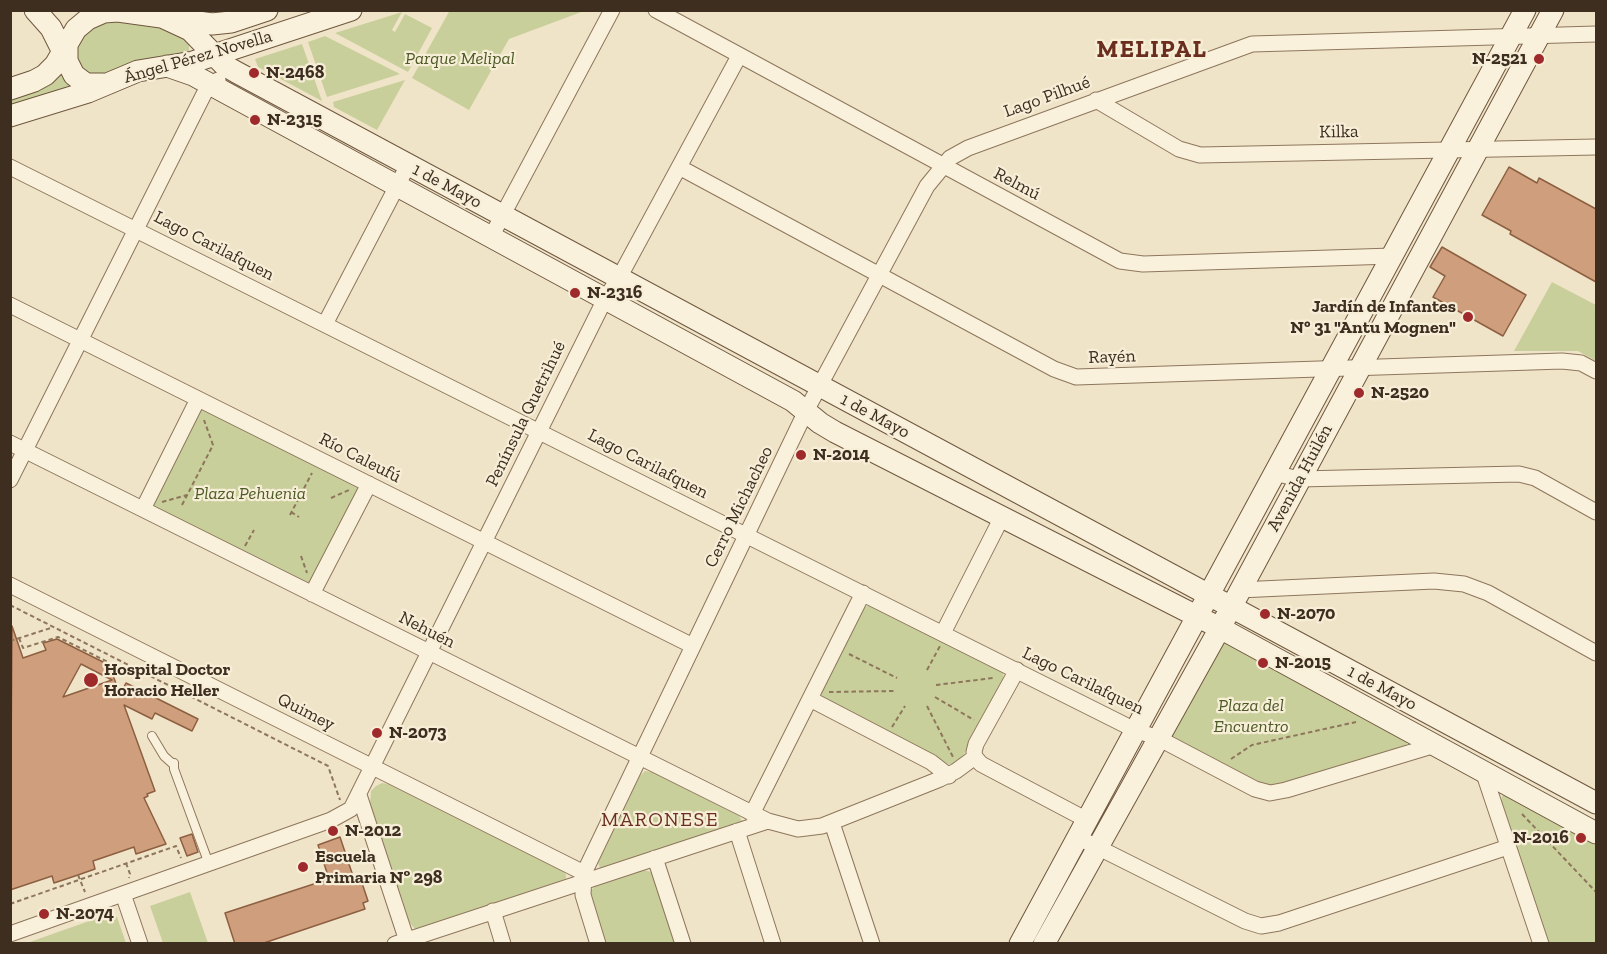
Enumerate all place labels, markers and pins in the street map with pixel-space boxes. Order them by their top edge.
place label: N-2521 [1472,48,1527,70]
marker: N-2521 [1532,52,1546,66]
place label: N-2468 [266,62,324,84]
marker: N-2468 [247,66,261,80]
place label: N-2315 [267,109,322,131]
marker: N-2315 [248,113,262,127]
place label: N-2316 [587,282,642,304]
marker: N-2316 [568,286,582,300]
place label: Jardín de Infantes N° 31 "Antu Mognen" [1290,296,1456,338]
marker: Jardín de Infantes N° 31 "Antu Mognen" [1461,310,1475,324]
place label: N-2520 [1371,382,1429,404]
marker: N-2520 [1352,386,1366,400]
place label: N-2014 [813,444,870,466]
marker: N-2014 [794,448,808,462]
place label: N-2070 [1277,603,1335,625]
marker: N-2070 [1258,607,1272,621]
place label: N-2015 [1275,652,1331,674]
marker: N-2015 [1256,656,1270,670]
place label: Hospital Doctor Horacio Heller [104,659,230,702]
marker: Hospital Doctor Horacio Heller [82,671,100,689]
place label: N-2073 [389,722,447,744]
marker: N-2073 [370,726,384,740]
place label: N-2012 [345,820,401,842]
marker: N-2012 [326,824,340,838]
place label: N-2016 [1513,827,1569,849]
marker: N-2016 [1574,831,1588,845]
place label: Escuela Primaria Nº 298 [315,846,443,888]
marker: Escuela Primaria Nº 298 [296,860,310,874]
place label: N-2074 [56,903,114,925]
marker: N-2074 [37,907,51,921]

